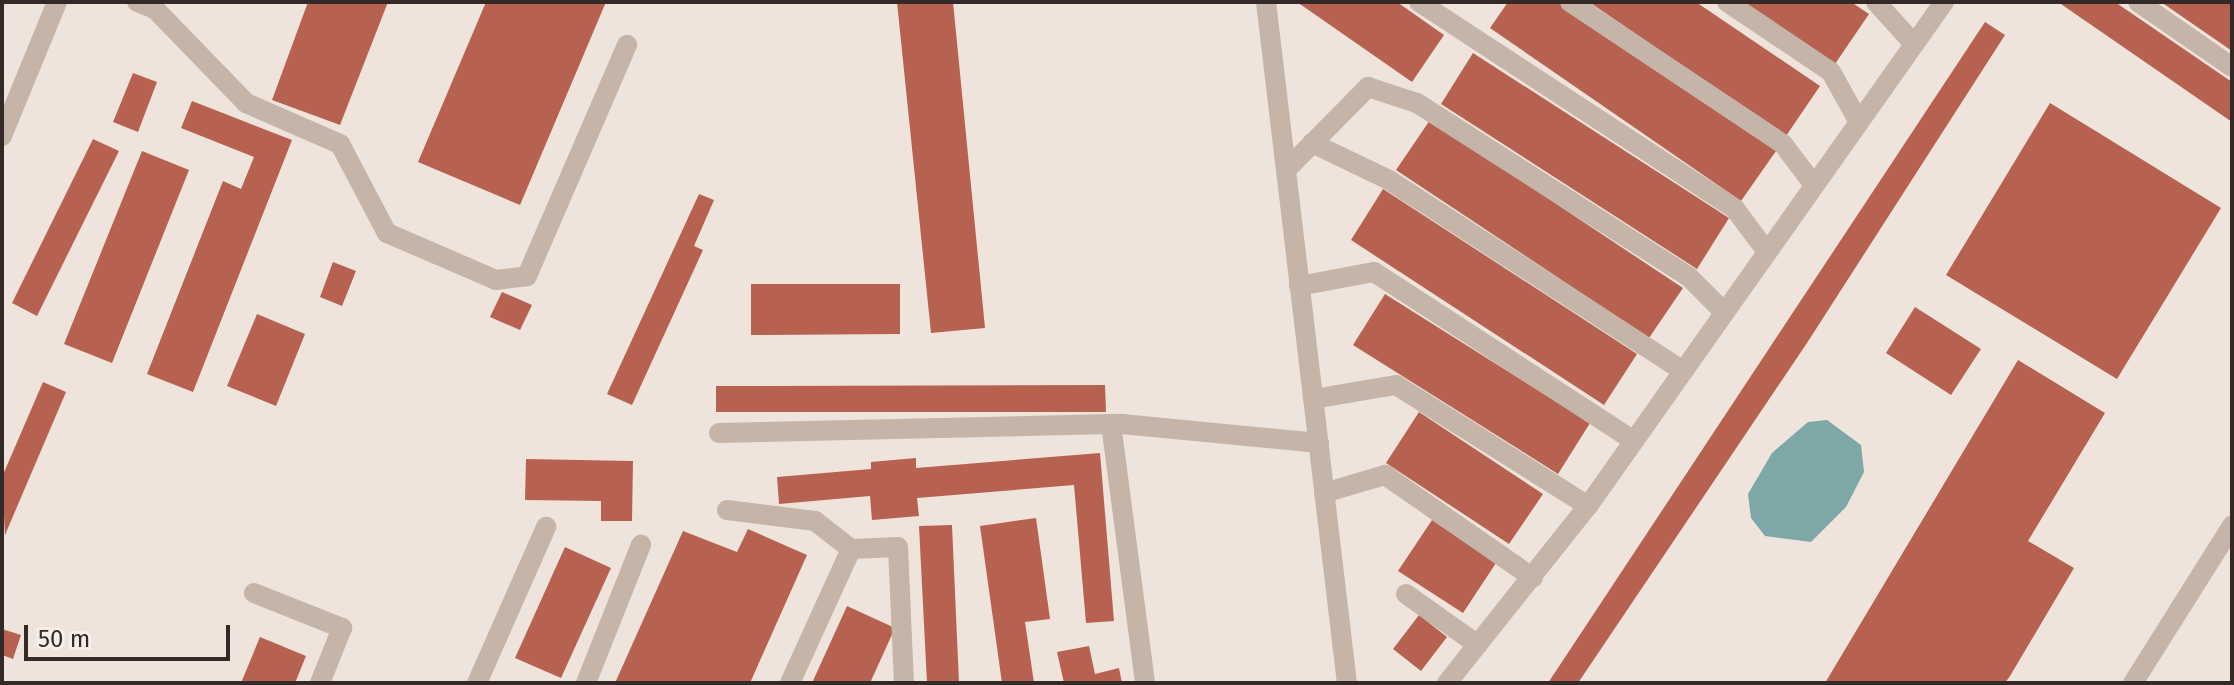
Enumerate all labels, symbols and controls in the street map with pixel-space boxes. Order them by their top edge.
scale bar [28,609,234,659]
text: 50 m [38,625,90,653]

